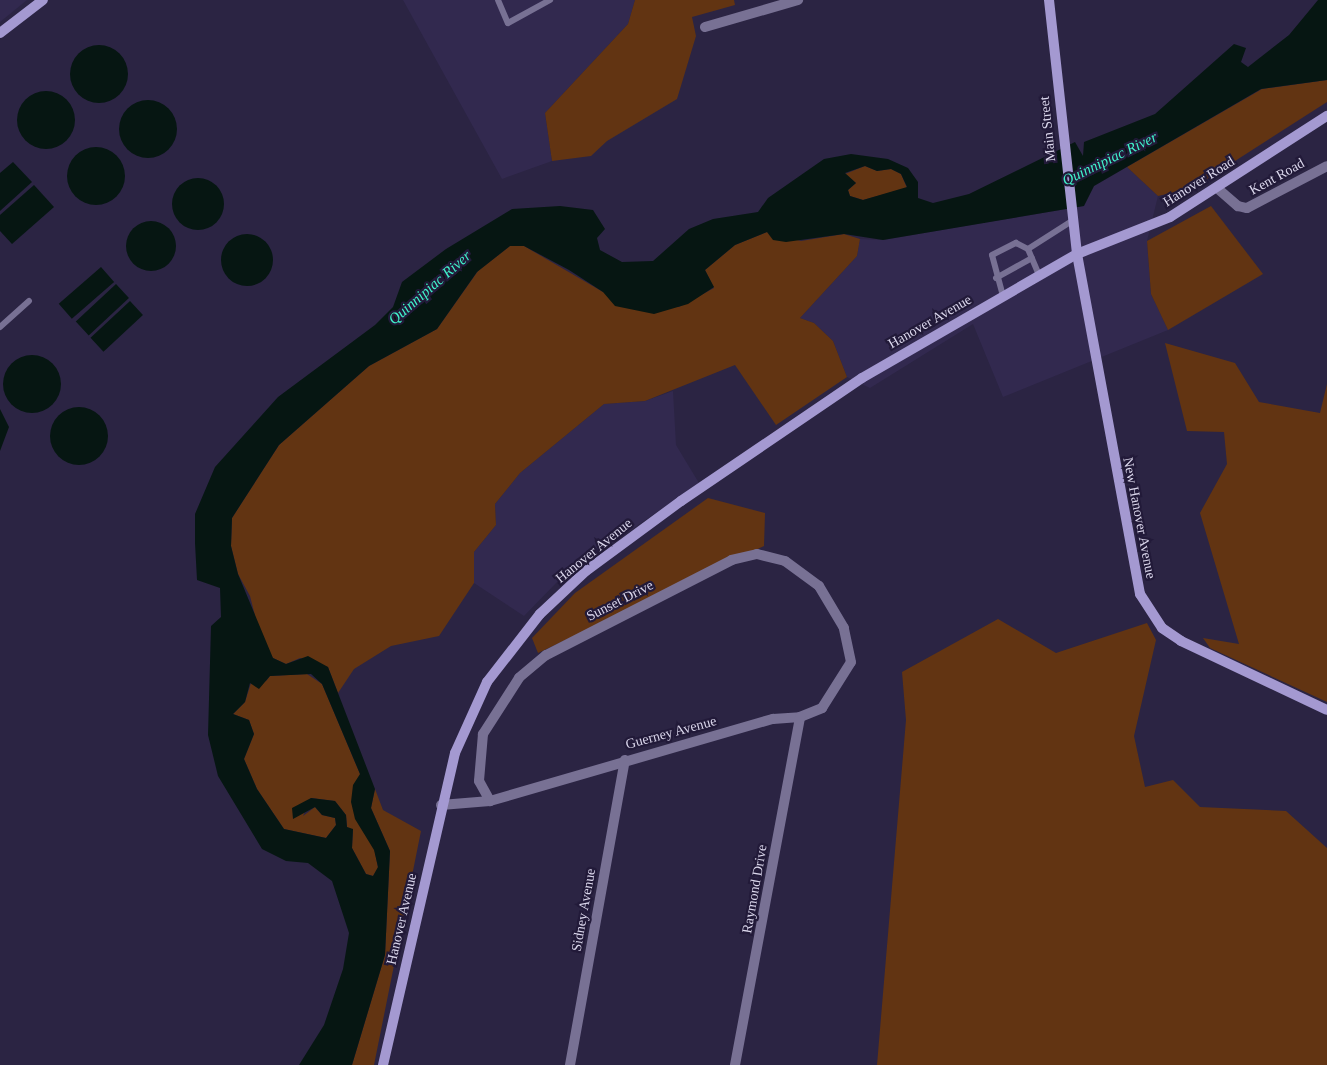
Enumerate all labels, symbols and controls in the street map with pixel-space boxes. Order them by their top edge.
street label: Main Street [1036,95,1060,163]
water label: Quinnipiac River [1059,128,1161,190]
street label: Hanover Road [1160,153,1238,211]
street label: Kent Road [1247,155,1307,199]
water label: Quinnipiac River [385,247,475,329]
street label: Hanover Avenue [885,291,975,353]
street label: New Hanover Avenue [1119,455,1159,581]
street label: Hanover Avenue [552,515,636,587]
street label: Sunset Drive [584,577,656,625]
street label: Guerney Avenue [623,713,719,753]
street label: Raymond Drive [739,843,771,935]
street label: Sidney Avenue [568,867,600,953]
street label: Hanover Avenue [383,871,421,967]

